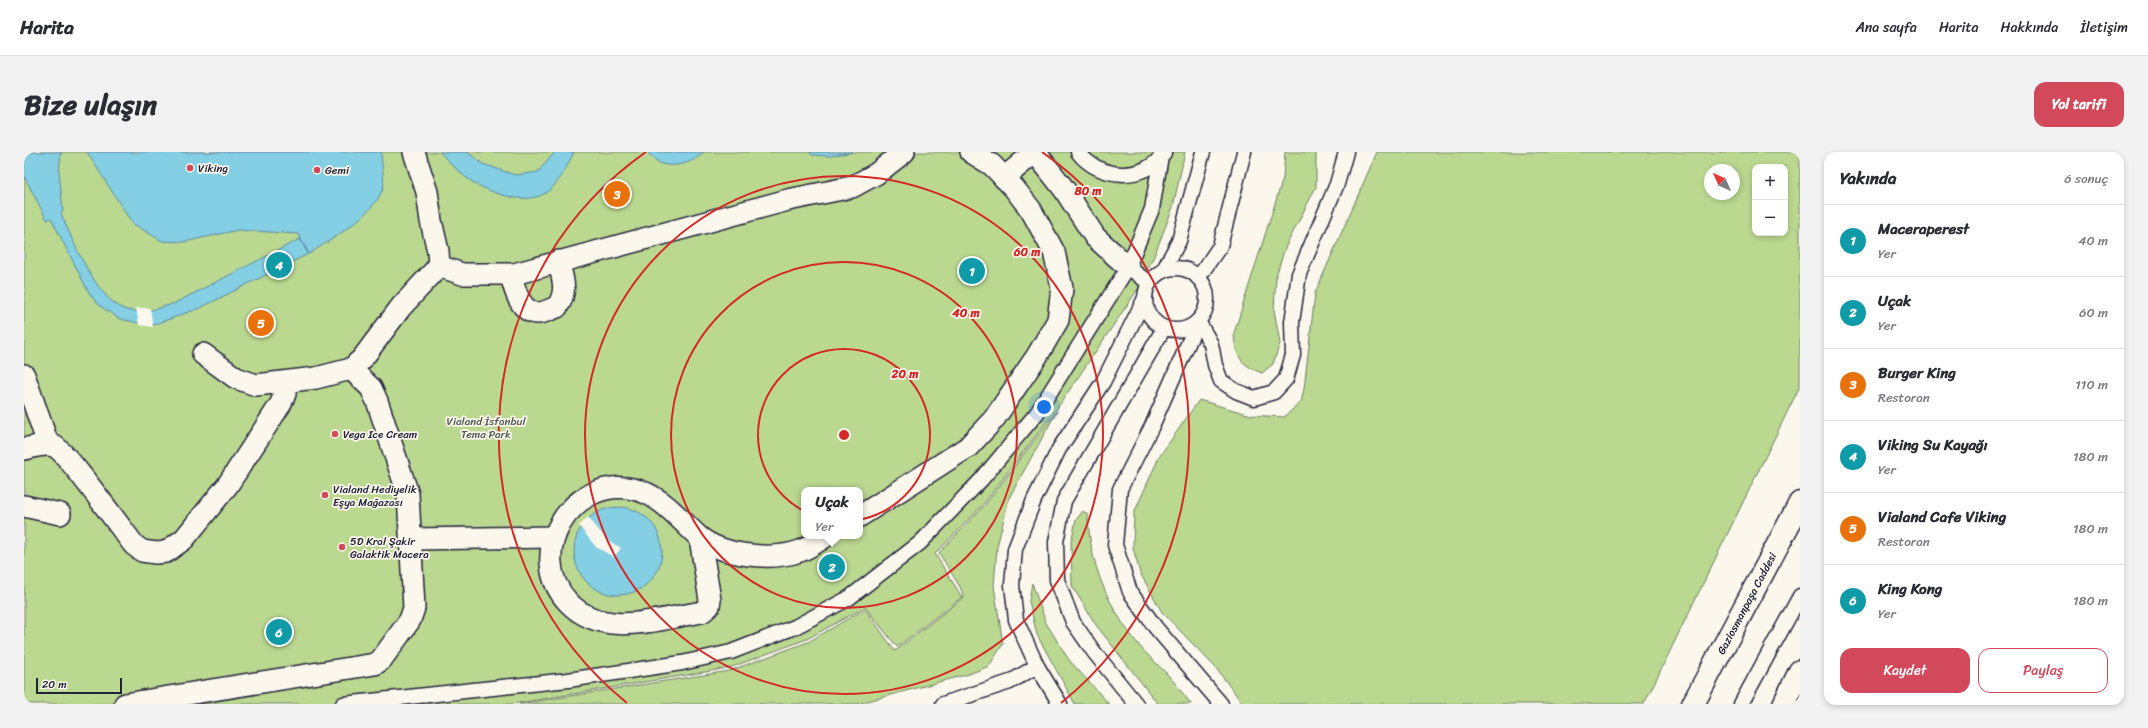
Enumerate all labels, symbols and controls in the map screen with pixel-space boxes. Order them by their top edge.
text: Harita [20,11,74,44]
text: Ana sayfa [1856,15,1917,40]
text: Harita [1939,15,1979,40]
text: Hakkında [2001,15,2058,40]
text: İletişim [2080,15,2128,40]
text: Bize ulaşın [24,80,157,129]
button: Yol tarifi [2034,82,2124,127]
place label: Viking [198,159,228,178]
place label: Gemi [325,161,350,180]
marker: Viking [185,163,195,173]
text: Yakında [1840,163,1896,193]
north arrow [1704,164,1740,200]
map controls [1752,164,1788,236]
button: + [1752,164,1788,200]
marker: Gemi [312,165,322,175]
text: 6 sonuç [2064,167,2108,190]
pin: 3 [604,179,630,209]
text: 80 m [1073,180,1102,202]
button: − [1752,200,1788,236]
text: Maceraperest [1878,216,1969,242]
text: 1 [1850,229,1856,252]
text: 40 m [2078,229,2108,252]
text: 60 m [1013,241,1041,263]
text: Yer [1878,242,1896,265]
pin: 4 [266,250,292,280]
pin: 1 [959,256,985,286]
text: Uçak [1878,288,1911,314]
text: 2 [1849,301,1857,324]
text: 60 m [2079,301,2108,324]
text: 40 m [951,302,980,324]
pin: 5 [248,308,274,338]
text: Yer [1878,314,1896,337]
text: Burger King [1878,360,1956,386]
text: 20 m [891,363,919,385]
text: 3 [1849,373,1857,396]
text: 110 m [2075,373,2108,396]
text: Restoran [1878,386,1930,409]
your location [1034,397,1054,417]
park label: Vialand İsfanbul Tema Park [446,412,526,444]
place label: Vega Ice Cream [343,425,418,444]
centre of rings [837,428,851,442]
marker: Vega Ice Cream [330,429,340,439]
text: Viking Su Kayağı [1878,432,1988,458]
text: 4 [1849,445,1857,468]
text: 180 m [2073,445,2108,468]
text: Yer [1878,458,1896,481]
place label: Vialand Hediyelik Eşya Mağazası [333,480,417,512]
popup [801,487,863,539]
text: Uçak [816,489,848,515]
marker: Vialand Hediyelik Eşya Mağazası [320,490,330,500]
text: Vialand Cafe Viking [1878,504,2006,530]
text: Yer [816,515,833,538]
text: 5 [1849,517,1857,540]
text: 180 m [2073,517,2108,540]
text: Restoran [1878,530,1930,553]
place label: 5D Kral Şakir Galaktik Macera [350,532,429,564]
marker: 5D Kral Şakir Galaktik Macera [337,542,347,552]
street label: Gaziosmanpaşa Caddesi [1712,548,1782,658]
pin: 2 [819,552,845,582]
text: King Kong [1878,576,1942,602]
text: 6 [1849,589,1857,612]
text: 180 m [2073,589,2108,612]
text: Yer [1878,602,1896,625]
pin: 6 [266,617,292,647]
button: Kaydet [1840,648,1970,693]
button: Paylaş [1978,648,2108,693]
text: 20 m [42,675,67,694]
scale bar [36,676,122,695]

